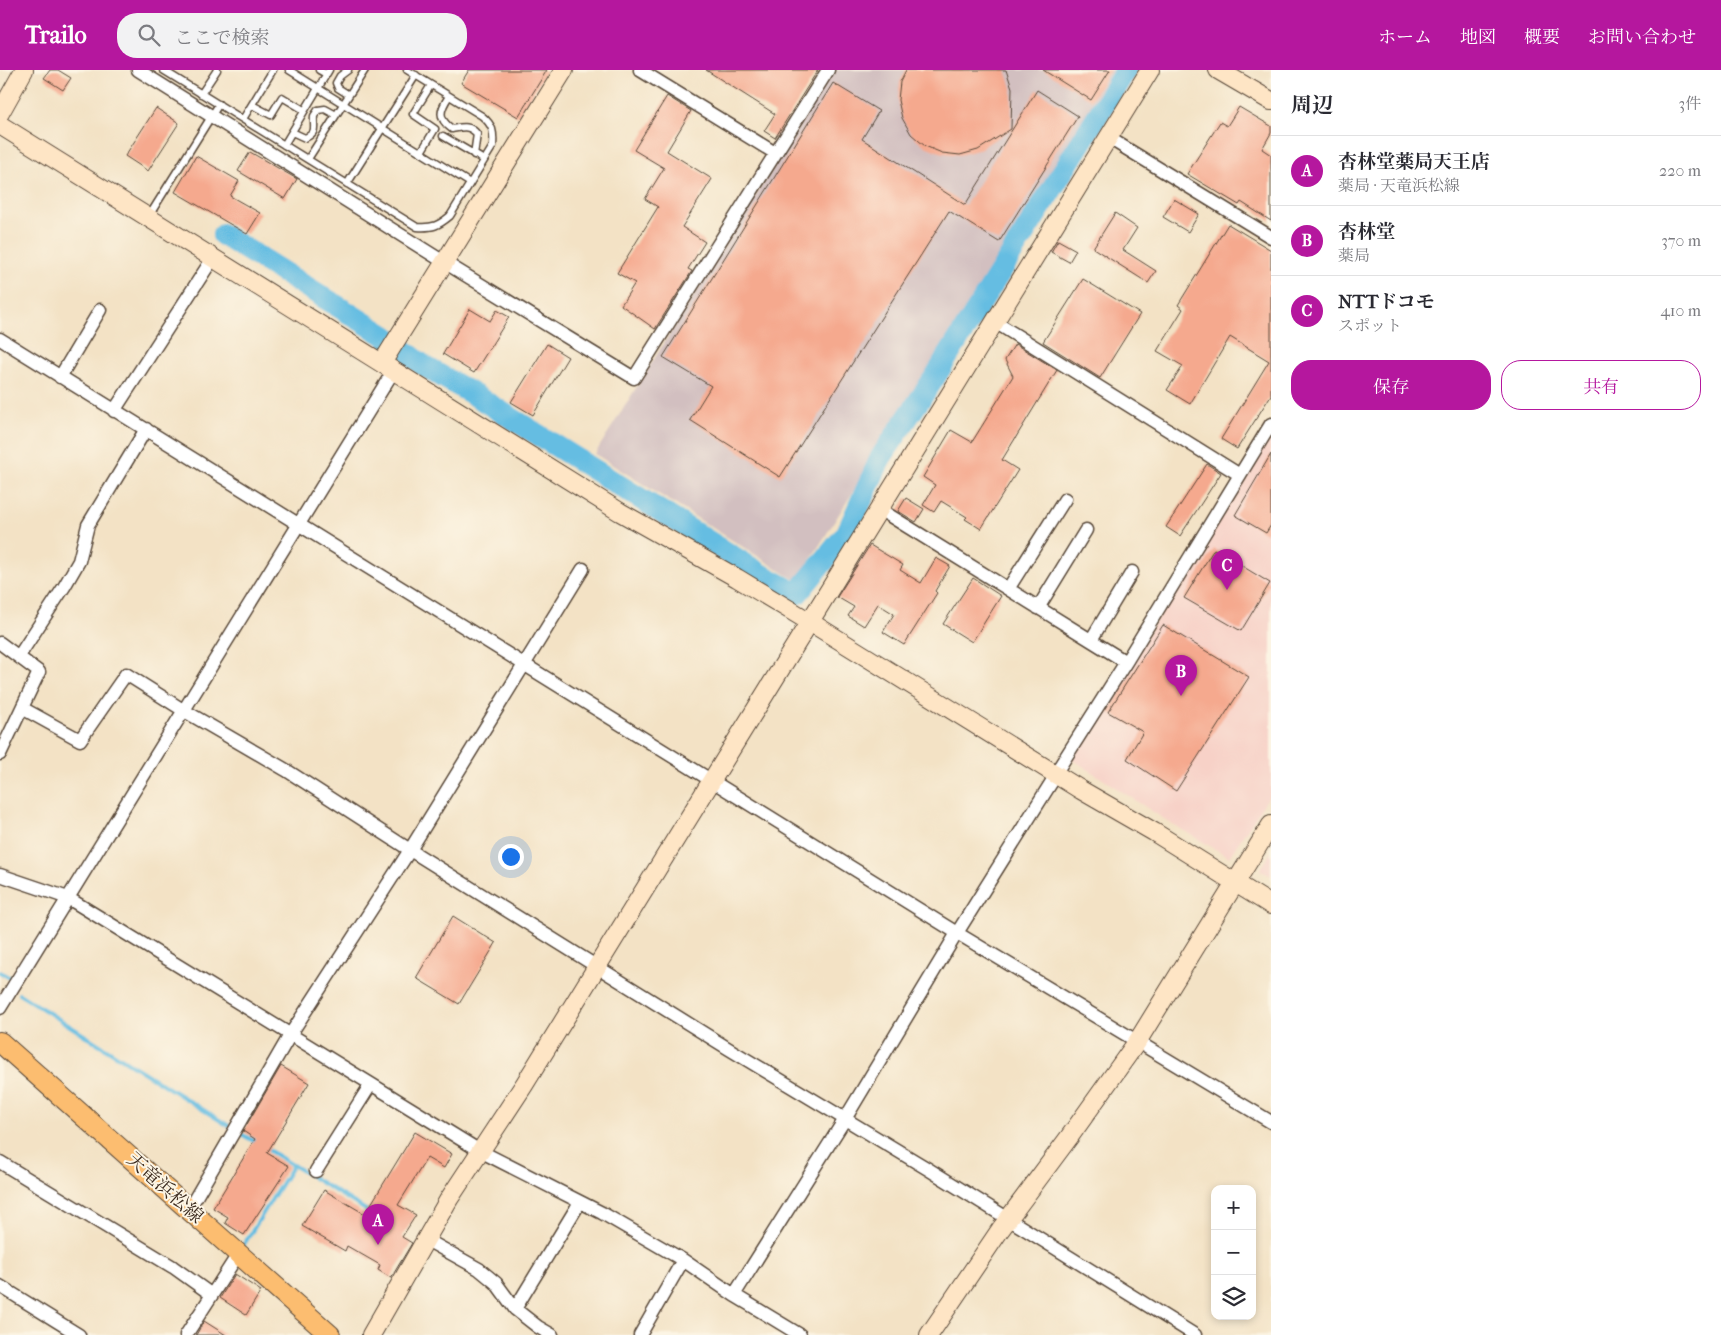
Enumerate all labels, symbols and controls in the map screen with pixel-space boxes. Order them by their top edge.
search box [117,13,467,58]
text: Trailo [25,21,87,49]
icon: search [135,21,163,49]
text: ここで検索 [175,27,270,49]
text: ホーム [1378,27,1432,48]
text: 地図 [1460,27,1496,48]
text: 概要 [1524,27,1560,48]
text: お問い合わせ [1588,27,1696,48]
text: 周辺 [1291,93,1333,117]
text: 3件 [1678,94,1701,113]
text: 杏林堂薬局天王店 [1338,151,1490,173]
text: A [1302,161,1312,180]
text: 220 m [1659,161,1701,180]
text: 薬局 · 天竜浜松線 [1338,176,1460,195]
text: 杏林堂 [1338,221,1395,243]
text: B [1302,231,1312,250]
text: 370 m [1661,231,1701,250]
text: 薬局 [1338,246,1370,265]
text: NTTドコモ [1338,291,1435,313]
text: C [1302,301,1312,320]
text: 410 m [1660,301,1701,320]
text: スポット [1338,316,1402,335]
button: 保存 [1291,360,1491,410]
button: 共有 [1501,360,1701,410]
pin: C [1211,549,1243,590]
pin: B [1165,655,1197,696]
your location [498,844,524,870]
street label: 天竜浜松線 [122,1148,208,1228]
map controls [1211,1185,1256,1320]
button: + [1211,1185,1256,1230]
pin: A [362,1204,394,1245]
button: − [1211,1230,1256,1275]
button: layers [1211,1275,1256,1320]

